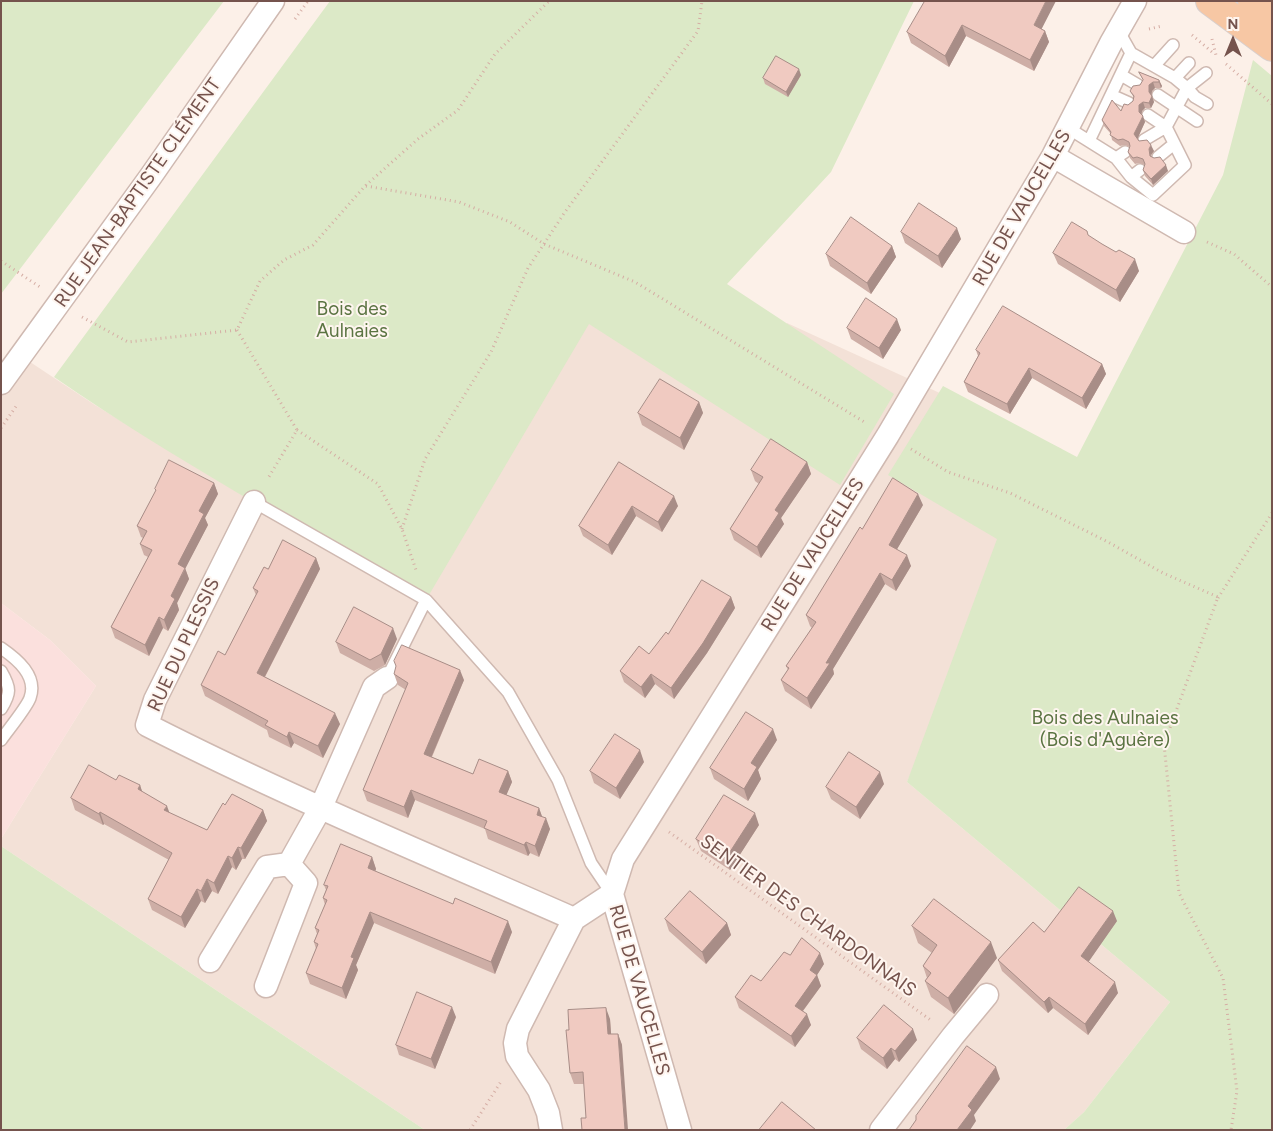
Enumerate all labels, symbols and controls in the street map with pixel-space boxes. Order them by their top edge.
north arrow [1208,15,1258,65]
text: N [1228,16,1238,33]
street label: RUE JEAN-BAPTISTE CLÉMENT [50,74,226,312]
street label: RUE DE VAUCELLES [968,126,1076,290]
park label: Bois des Aulnaies [316,298,388,342]
street label: RUE DE VAUCELLES [757,474,869,636]
street label: RUE DU PLESSIS [143,575,225,715]
park label: Bois des Aulnaies (Bois d'Aguère) [1031,707,1179,751]
street label: SENTIER DES CHARDONNAIS [696,830,920,1002]
street label: RUE DE VAUCELLES [604,902,674,1078]

